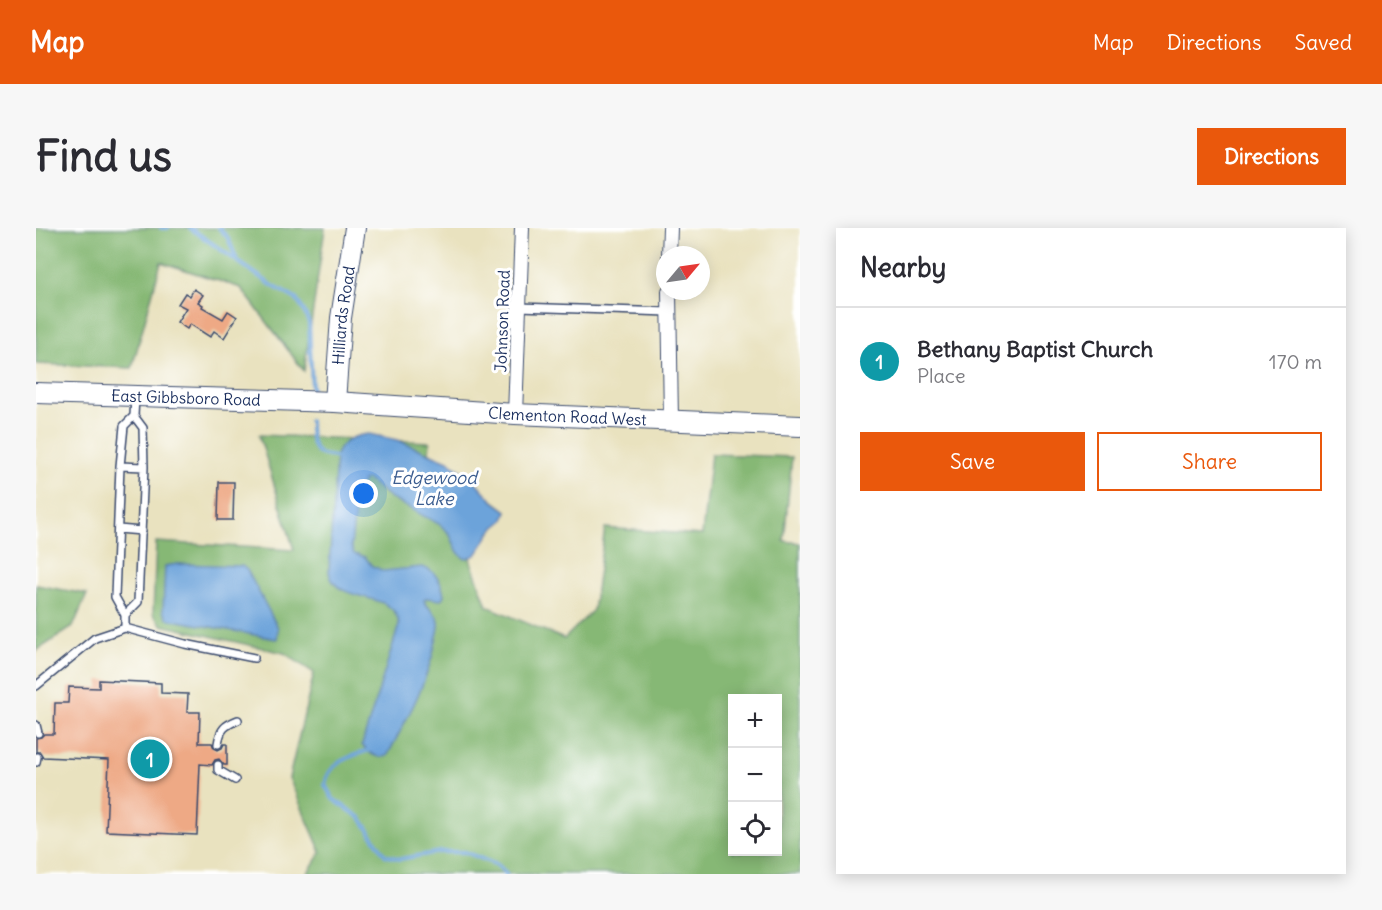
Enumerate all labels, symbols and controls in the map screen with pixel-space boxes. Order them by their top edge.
text: Map [30,24,84,60]
text: Map [1093,29,1134,56]
text: Directions [1167,29,1261,56]
text: Saved [1294,29,1352,56]
button: Directions [1197,128,1346,185]
text: Find us [36,130,172,182]
north arrow [656,246,710,300]
text: Nearby [860,251,946,284]
street label: Hilliards Road [328,265,359,366]
street label: Johnson Road [490,269,514,373]
text: Bethany Baptist Church [917,335,1153,363]
text: 1 [876,349,883,374]
text: 170 m [1269,349,1322,374]
text: Place [917,363,965,388]
street label: East Gibbsboro Road [111,385,261,410]
street label: Clementon Road West [488,402,648,430]
button: Save [860,432,1085,491]
button: Share [1097,432,1322,491]
water label: Edgewood Lake [391,466,479,510]
your location [349,479,378,508]
map controls [728,694,782,856]
button: + [728,694,782,748]
pin: 1 [130,736,170,782]
button: − [728,748,782,802]
button: locate [728,802,782,856]

